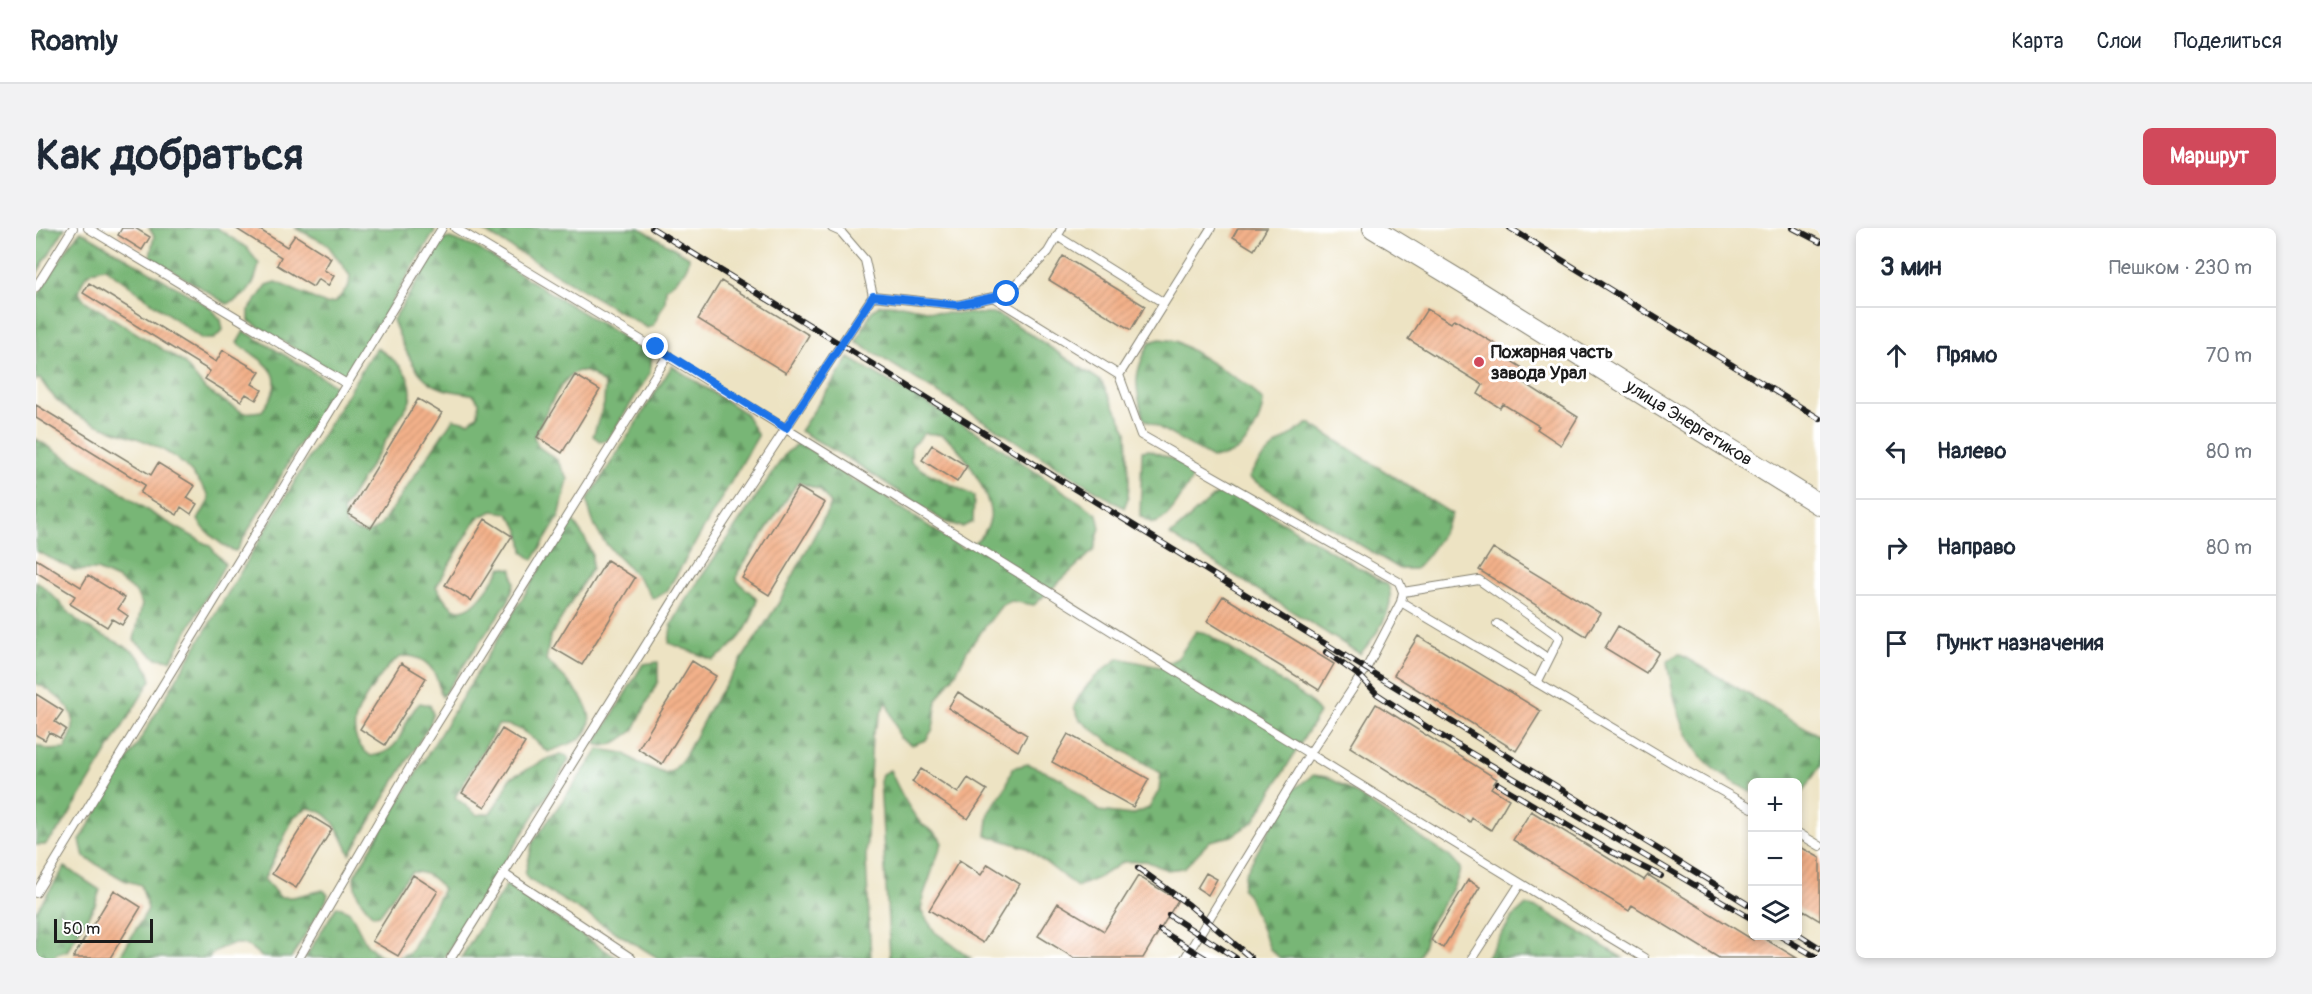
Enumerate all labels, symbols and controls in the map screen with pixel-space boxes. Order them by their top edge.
text: Roamly [30,24,118,59]
text: Карта [2011,28,2063,55]
text: Слои [2096,28,2141,55]
text: Поделиться [2174,28,2282,55]
button: Маршрут [2143,128,2276,185]
text: Как добраться [36,130,303,182]
text: 3 мин [1880,251,1942,283]
text: Пешком · 230 m [2109,255,2252,280]
route start [993,280,1019,306]
route end [642,333,668,359]
icon: ahead [1880,339,1913,372]
place label: Пожарная часть завода Урал [1491,341,1613,385]
text: Прямо [1937,341,1997,369]
text: 70 m [2206,343,2252,368]
marker: Пожарная часть завода Урал [1472,355,1486,369]
street label: улица Энергетиков [1620,374,1757,471]
icon: left [1880,435,1913,468]
text: Налево [1937,437,2006,465]
text: 80 m [2206,439,2252,464]
icon: right [1880,531,1913,564]
text: Направо [1937,533,2016,561]
text: 80 m [2206,535,2252,560]
icon: arrive [1880,627,1913,660]
text: Пункт назначения [1937,629,2104,657]
map controls [1748,778,1802,940]
button: + [1748,778,1802,832]
button: − [1748,832,1802,886]
button: layers [1748,886,1802,940]
scale bar [54,916,153,944]
text: 50 m [63,919,100,939]

